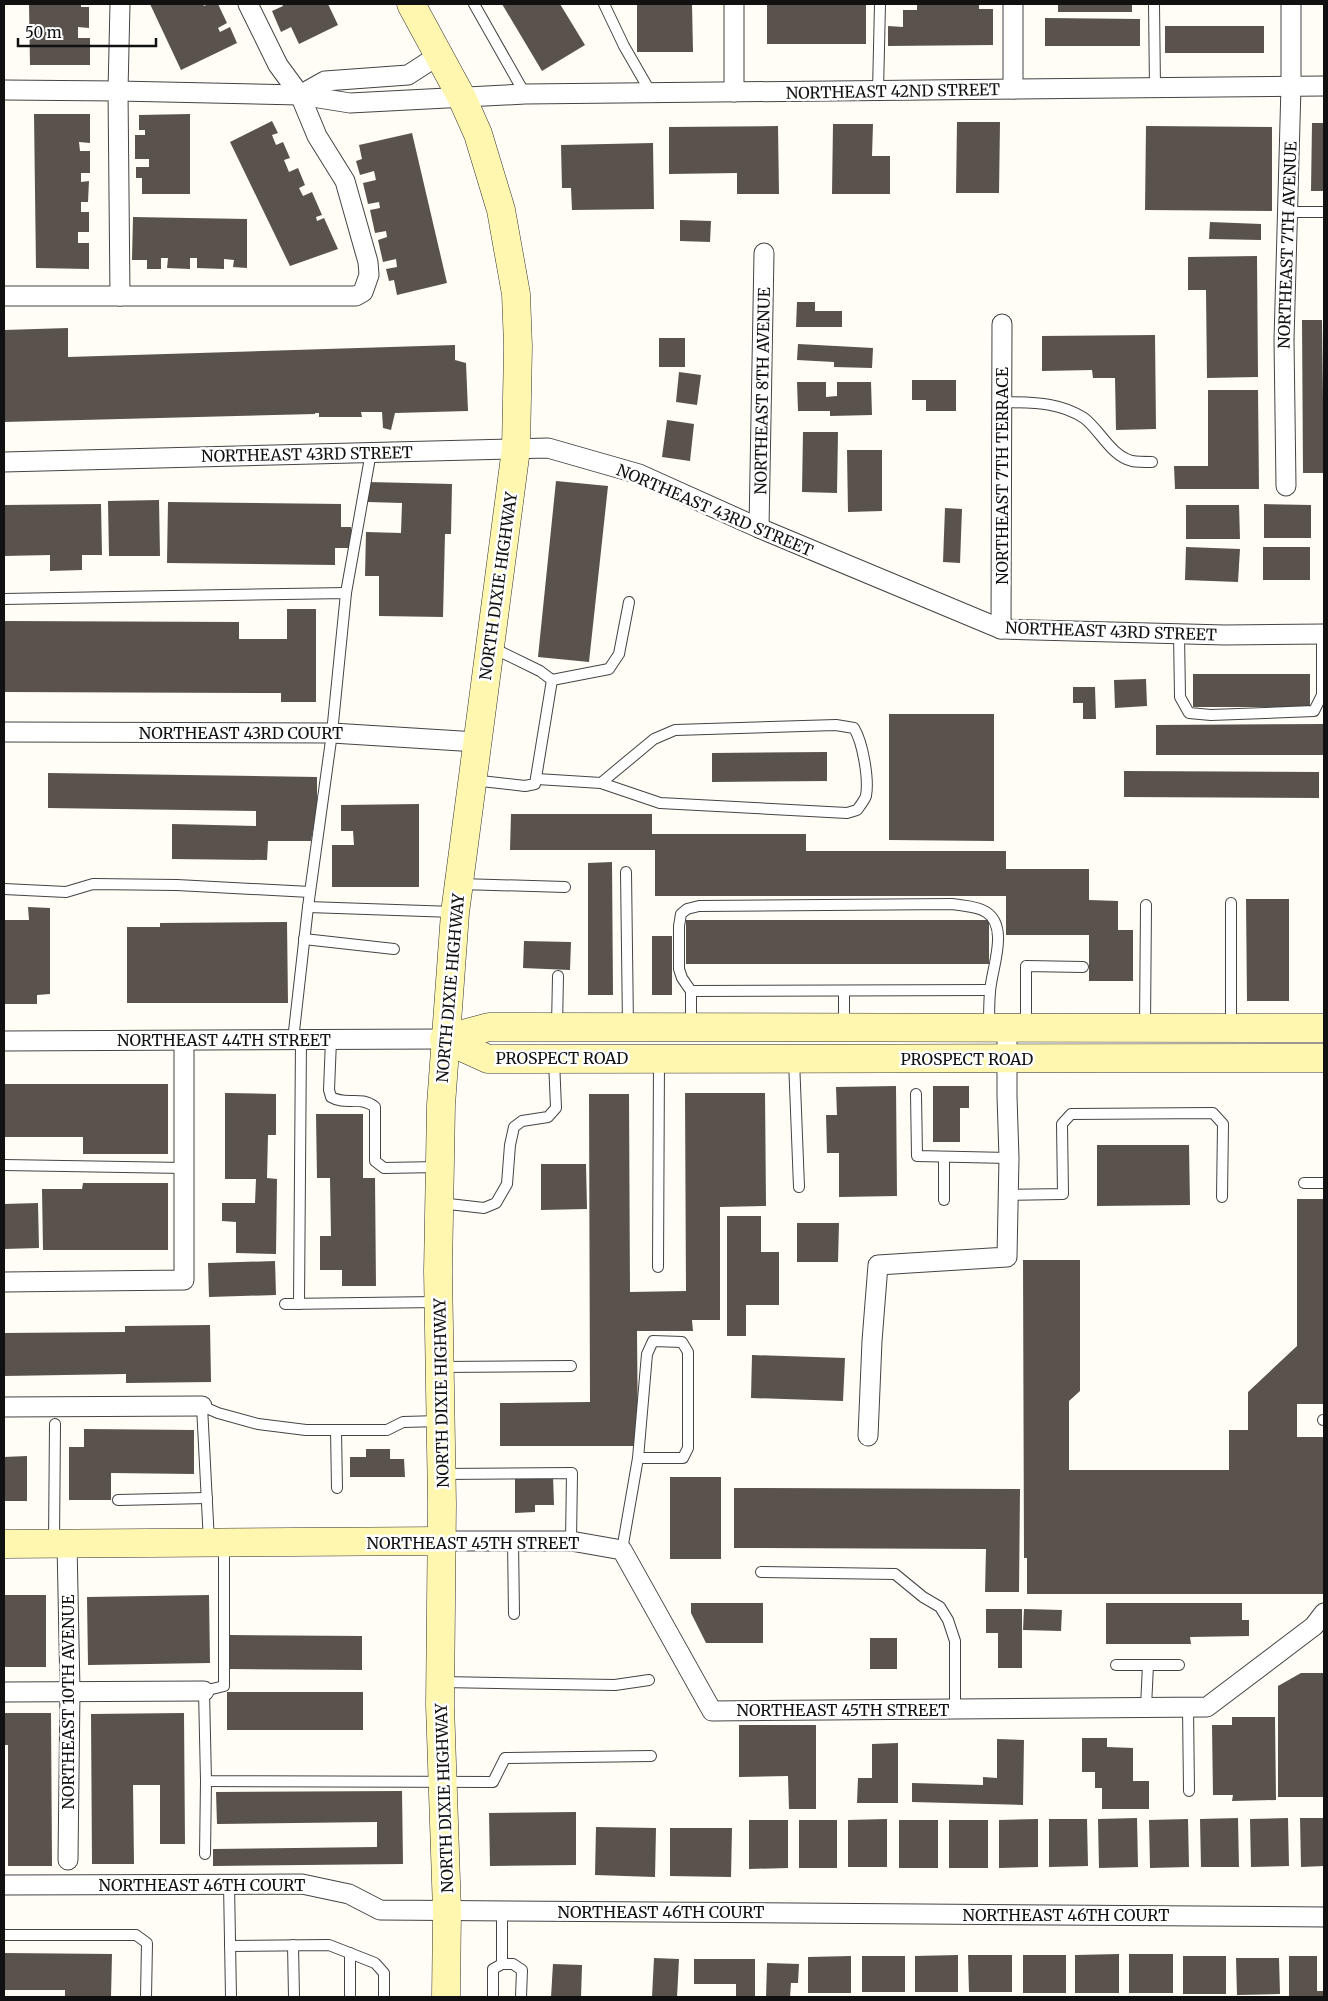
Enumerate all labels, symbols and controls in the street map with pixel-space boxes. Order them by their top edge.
scale bar [18,15,155,47]
text: 50 m [25,23,62,42]
street label: NORTHEAST 42ND STREET [786,79,1000,103]
street label: NORTHEAST 7TH AVENUE [1273,140,1301,349]
street label: NORTHEAST 8TH AVENUE [750,286,774,495]
street label: NORTHEAST 7TH TERRACE [992,366,1012,585]
street label: NORTHEAST 43RD STREET [201,442,413,466]
street label: NORTHEAST 43RD STREET [614,459,816,561]
street label: NORTH DIXIE HIGHWAY [475,490,521,681]
street label: NORTHEAST 43RD STREET [1005,617,1217,645]
street label: NORTHEAST 43RD COURT [139,723,343,743]
street label: NORTH DIXIE HIGHWAY [432,892,468,1083]
street label: NORTHEAST 44TH STREET [117,1030,331,1050]
street label: PROSPECT ROAD [496,1048,628,1068]
street label: PROSPECT ROAD [901,1049,1033,1069]
street label: NORTH DIXIE HIGHWAY [429,1297,453,1488]
street label: NORTHEAST 45TH STREET [367,1533,579,1553]
street label: NORTHEAST 10TH AVENUE [58,1594,78,1809]
street label: NORTHEAST 45TH STREET [737,1700,949,1720]
street label: NORTH DIXIE HIGHWAY [431,1702,457,1893]
street label: NORTHEAST 46TH COURT [99,1875,305,1895]
street label: NORTHEAST 46TH COURT [558,1902,764,1922]
street label: NORTHEAST 46TH COURT [963,1905,1169,1925]

